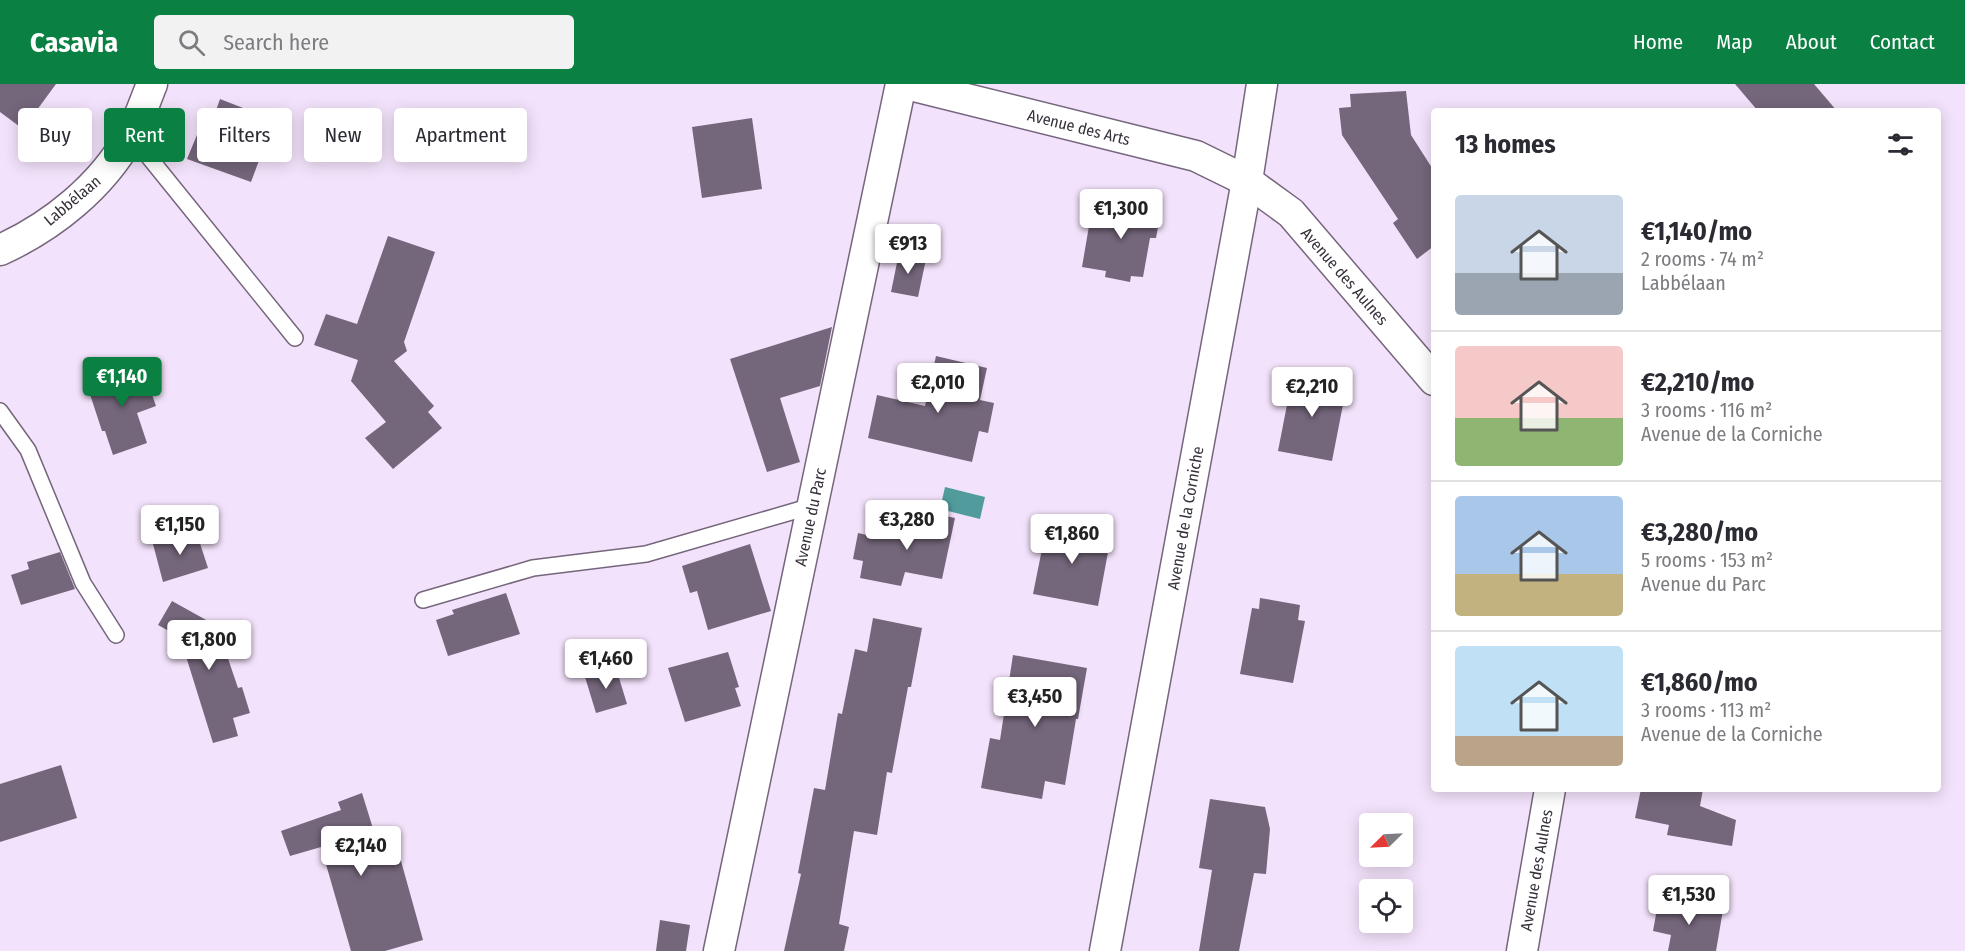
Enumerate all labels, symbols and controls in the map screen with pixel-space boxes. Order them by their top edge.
search box [154,15,574,69]
text: Casavia [30,26,118,59]
icon: search [175,26,208,59]
text: Search here [223,29,329,56]
text: Home [1633,29,1683,55]
text: Map [1716,29,1753,55]
text: About [1786,29,1837,55]
text: Contact [1870,29,1935,55]
street label: Avenue des Arts [1026,106,1132,149]
chip: Buy [18,108,92,162]
chip: Rent [104,108,185,162]
chip: Filters [197,108,292,162]
chip: New [304,108,382,162]
chip: Apartment [394,108,527,162]
icon: filters [1884,128,1917,161]
text: 13 homes [1455,129,1556,160]
street label: Labbélaan [40,171,104,229]
pin: €1,300 [1072,189,1170,240]
text: €1,300 [1094,196,1148,220]
text: €1,140/mo [1641,216,1752,247]
icon: home [1503,219,1575,291]
pin: €913 [872,224,944,275]
street label: Avenue des Aulnes [1297,224,1392,329]
text: €913 [889,231,927,255]
text: 2 rooms · 74 m² [1641,247,1764,271]
text: Labbélaan [1641,271,1726,295]
pin: €1,140 [73,357,171,408]
pin: €2,010 [889,363,987,414]
text: €1,140 [97,364,147,388]
pin: €2,210 [1263,367,1361,418]
text: €2,210/mo [1641,367,1755,398]
text: €2,010 [911,370,965,394]
icon: home [1503,370,1575,442]
text: €2,210 [1286,374,1338,398]
text: 3 rooms · 116 m² [1641,398,1772,422]
text: Avenue de la Corniche [1641,422,1823,446]
street label: Avenue de la Corniche [1164,445,1207,591]
street label: Avenue du Parc [791,466,830,568]
pin: €3,280 [858,500,956,551]
pin: €1,150 [131,505,229,556]
text: €3,280 [879,507,935,531]
text: €1,150 [155,512,205,536]
pin: €1,860 [1023,514,1121,565]
text: €3,280/mo [1641,517,1758,548]
icon: home [1503,520,1575,592]
text: €1,860 [1044,521,1100,545]
text: 5 rooms · 153 m² [1641,548,1773,572]
text: Avenue du Parc [1641,572,1766,596]
pin: €1,800 [160,620,258,671]
text: €1,800 [181,627,237,651]
pin: €1,460 [557,639,655,690]
text: €1,460 [579,646,633,670]
text: €1,860/mo [1641,667,1758,698]
icon: home [1503,670,1575,742]
pin: €3,450 [986,677,1084,728]
text: €3,450 [1007,684,1063,708]
text: 3 rooms · 113 m² [1641,698,1771,722]
text: Avenue de la Corniche [1641,722,1823,746]
street label: Avenue des Aulnes [1516,808,1557,932]
north arrow [1359,813,1413,867]
map controls [1359,813,1413,933]
pin: €2,140 [312,826,410,877]
text: €2,140 [335,833,387,857]
pin: €1,530 [1640,875,1738,926]
button: locate [1359,879,1413,933]
text: €1,530 [1662,882,1716,906]

